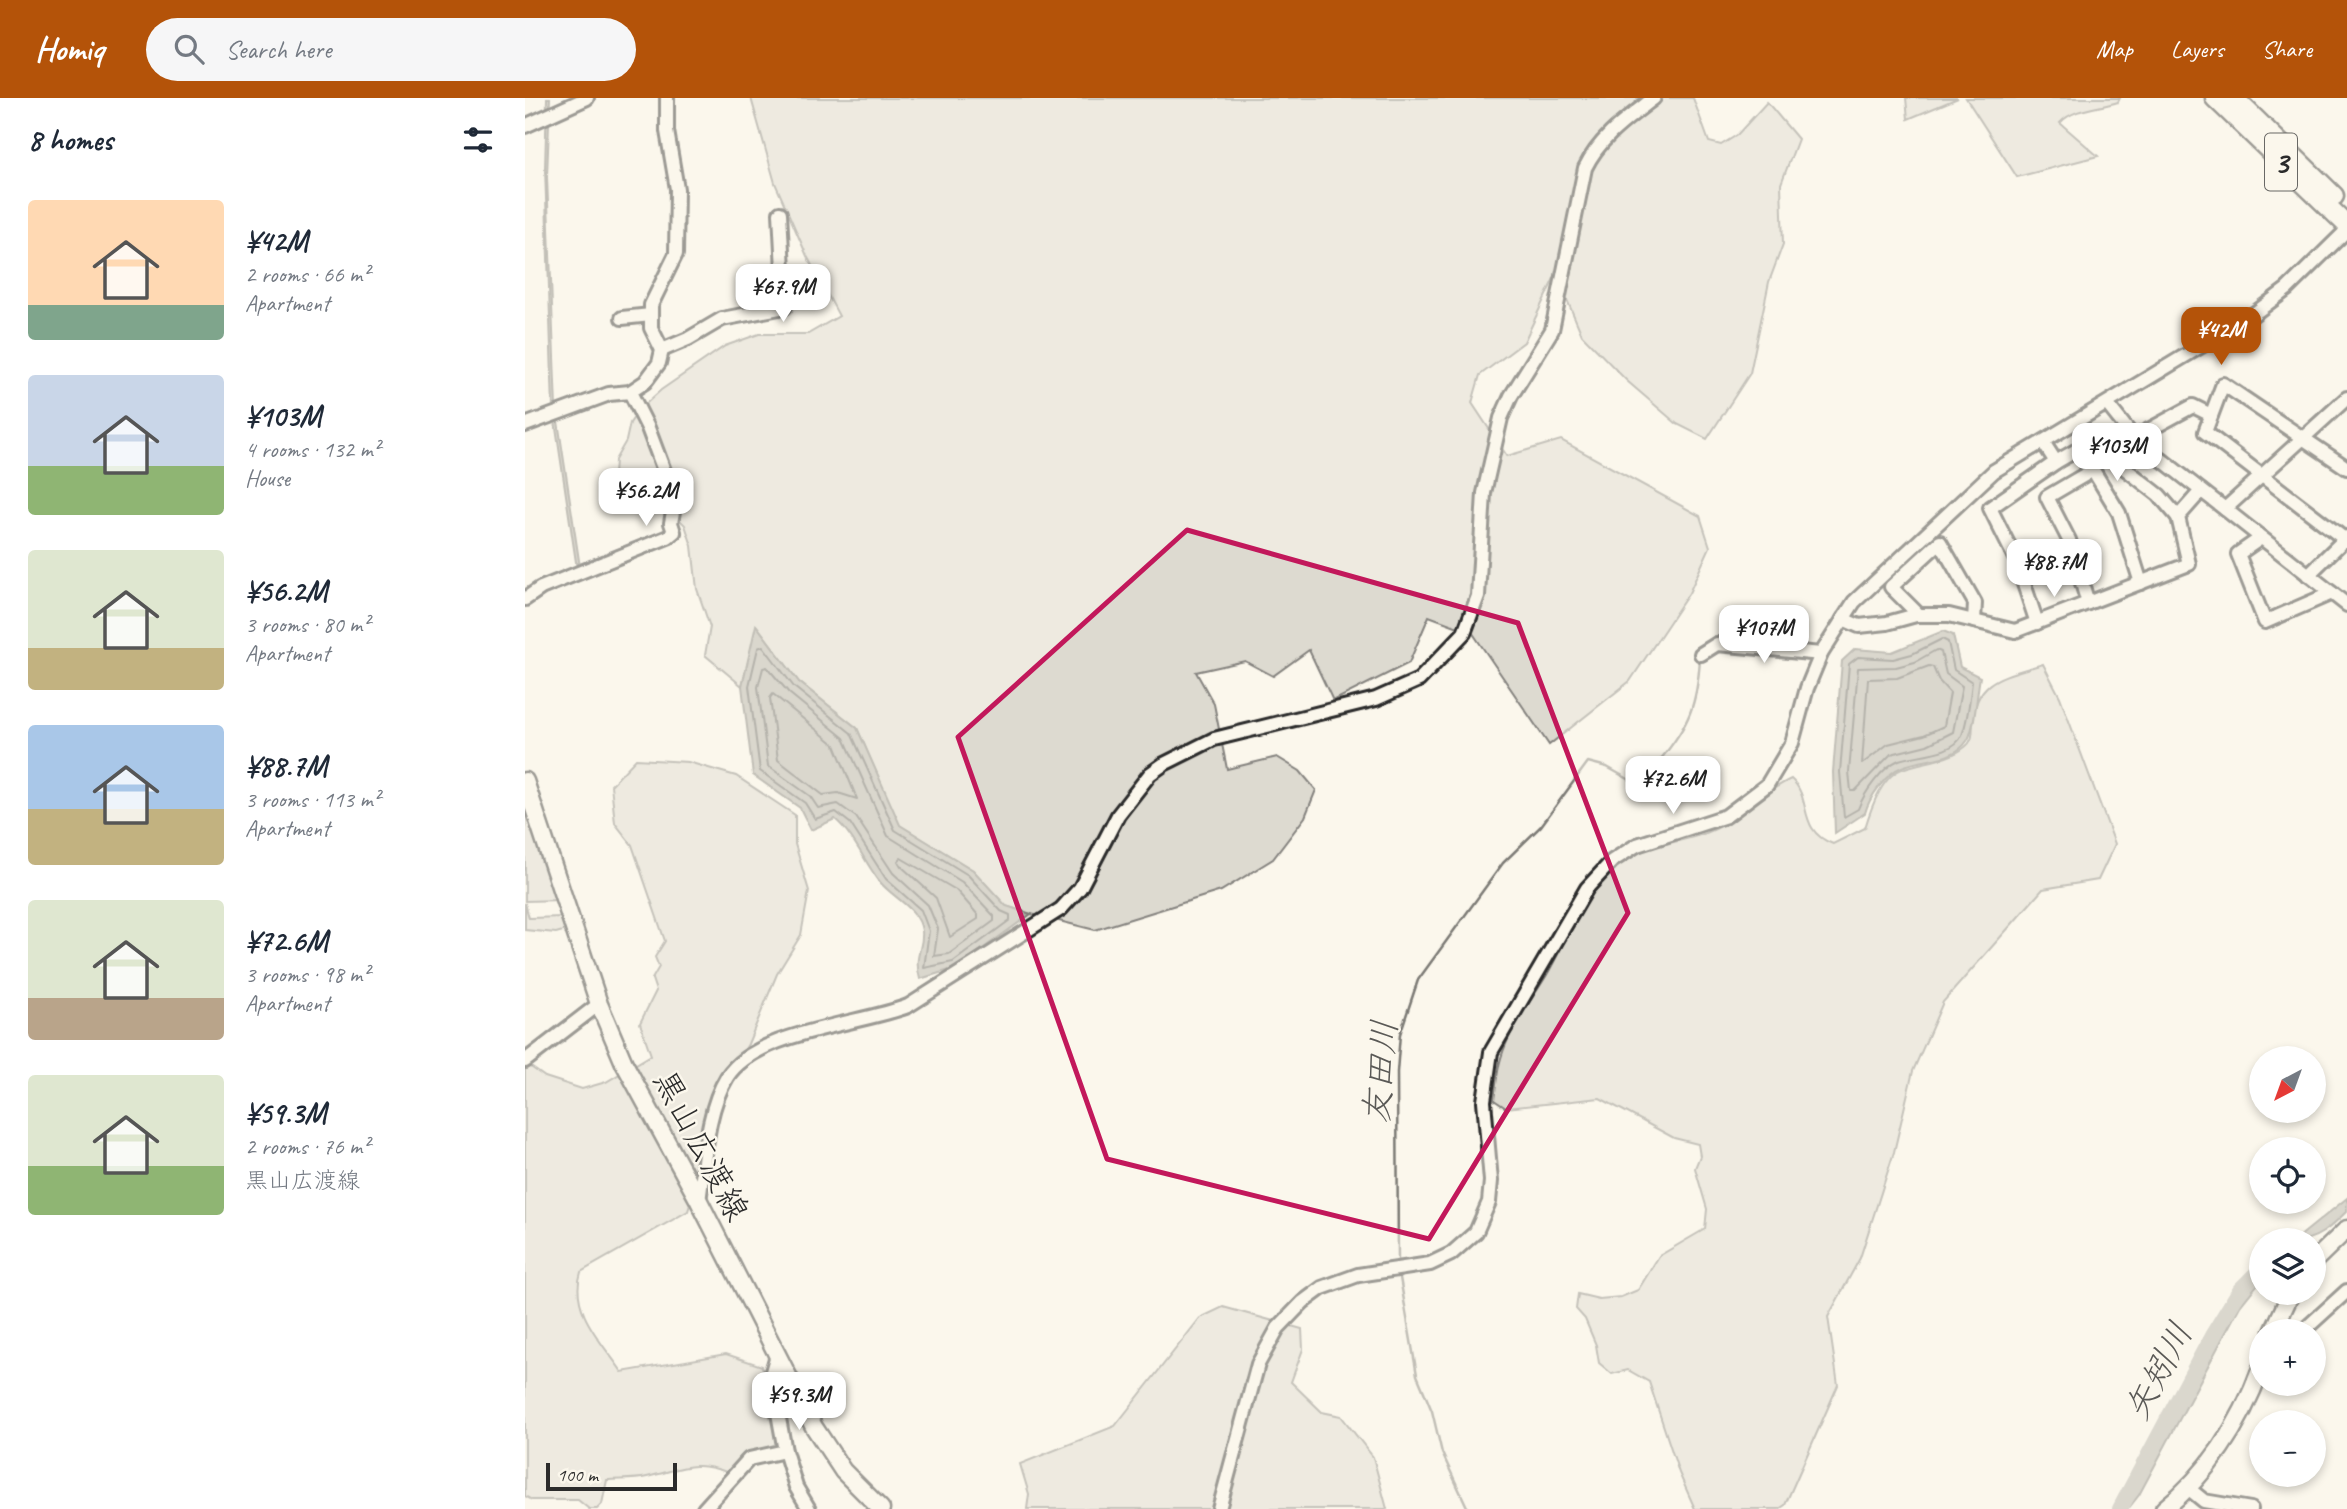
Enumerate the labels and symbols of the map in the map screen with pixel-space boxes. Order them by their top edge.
road number: 3 [2265,134,2297,190]
pin: ¥67.9M [726,264,840,324]
pin: ¥42M [2180,308,2262,367]
pin: ¥103M [2068,424,2166,483]
pin: ¥56.2M [589,468,703,528]
pin: ¥88.7M [1997,540,2111,599]
pin: ¥107M [1715,606,1813,665]
pin: ¥72.6M [1616,756,1730,816]
water label: 友田川 [1354,1018,1407,1126]
north arrow [2249,1046,2326,1124]
street label: 黒山広渡線 [644,1063,758,1228]
water label: 矢矧川 [2114,1314,2203,1428]
pin: ¥59.3M [742,1372,856,1432]
scale bar [546,1460,677,1492]

